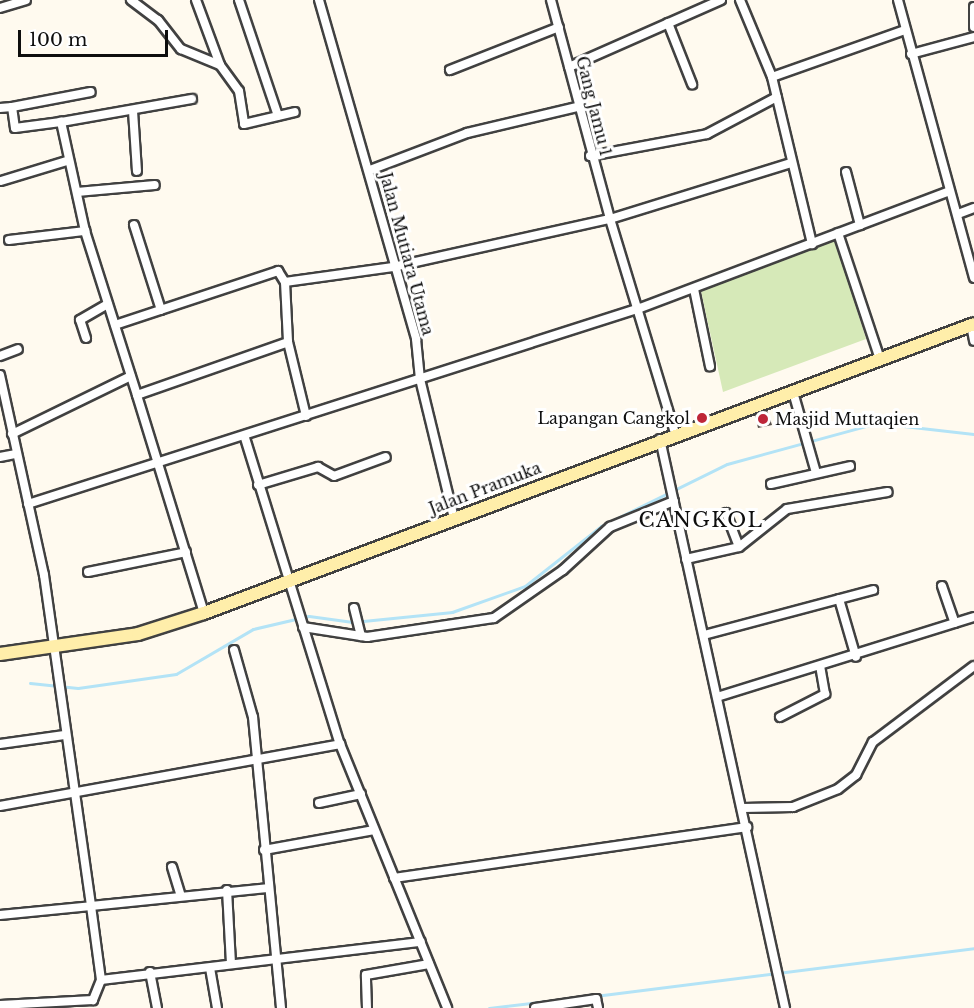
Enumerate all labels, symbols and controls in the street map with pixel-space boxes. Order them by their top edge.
scale bar [21,18,171,56]
text: 100 m [29,29,87,51]
street label: Gang Jamu 1 [572,54,616,158]
street label: Jalan Mutiara Utama [376,170,438,338]
place label: Lapangan Cangkol [537,408,690,428]
place label: Masjid Muttaqien [775,409,919,429]
marker: Lapangan Cangkol [695,411,709,425]
marker: Masjid Muttaqien [756,412,770,426]
street label: Jalan Pramuka [426,458,544,518]
district label: CANGKOL [638,508,764,532]

